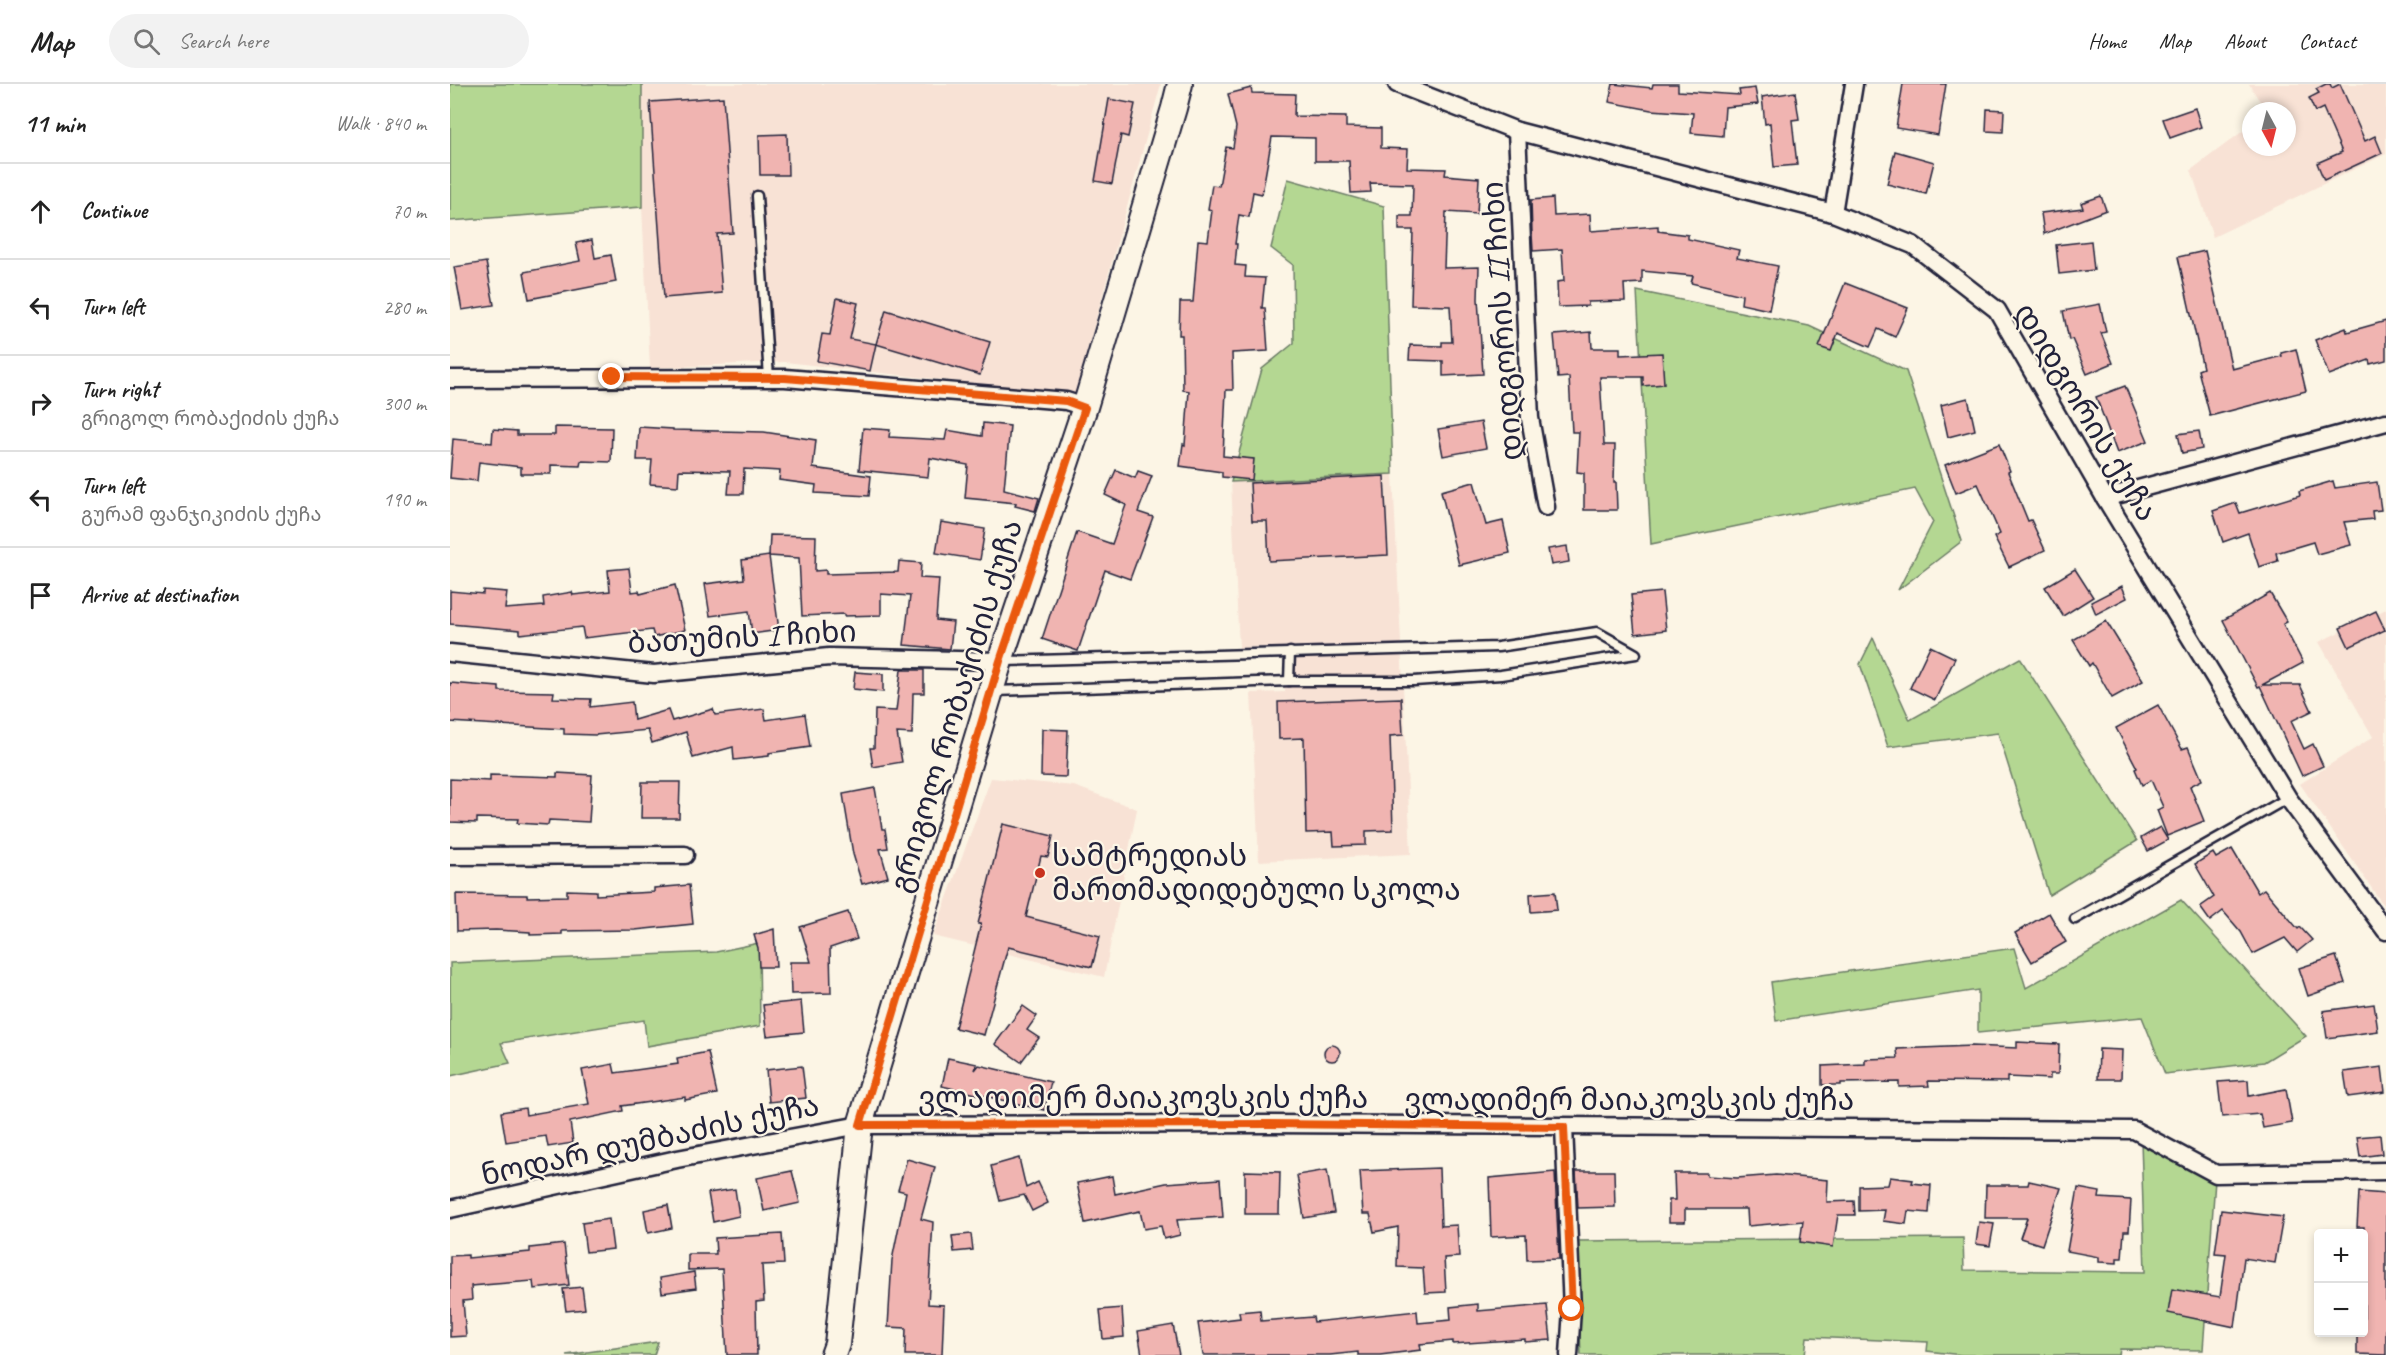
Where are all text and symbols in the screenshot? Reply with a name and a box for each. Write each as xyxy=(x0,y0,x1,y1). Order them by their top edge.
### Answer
search box xyxy=(109,14,529,68)
text: Map xyxy=(30,24,73,59)
icon: search xyxy=(130,25,163,58)
text: Search here xyxy=(178,27,268,55)
text: Home xyxy=(2088,28,2126,54)
text: Map xyxy=(2159,28,2191,54)
text: About xyxy=(2224,28,2266,54)
text: Contact xyxy=(2299,28,2356,54)
north arrow xyxy=(2242,102,2296,156)
text: 11 min xyxy=(24,107,86,140)
text: Walk · 840 m xyxy=(336,111,426,136)
street label: დიდგორის II ჩიხი xyxy=(1473,180,1531,462)
icon: ahead xyxy=(24,195,57,228)
text: Continue xyxy=(81,197,147,225)
text: 70 m xyxy=(392,199,426,224)
icon: left xyxy=(24,291,57,324)
text: Turn left xyxy=(81,293,145,321)
text: 280 m xyxy=(383,295,426,320)
street label: დიდგორის ქუჩა xyxy=(2006,296,2166,528)
route end xyxy=(598,363,624,389)
text: Turn right xyxy=(81,376,158,404)
icon: right xyxy=(24,387,57,420)
text: 300 m xyxy=(383,391,426,416)
text: გრიგოლ რობაქიძის ქუჩა xyxy=(81,406,339,431)
text: Turn left xyxy=(81,472,145,500)
icon: left xyxy=(24,483,57,516)
text: 190 m xyxy=(383,487,426,512)
text: გურამ ფანჯიკიძის ქუჩა xyxy=(81,502,321,527)
street label: გრიგოლ რობაქიძის ქუჩა xyxy=(881,515,1031,897)
icon: arrive xyxy=(24,579,57,612)
text: Arrive at destination xyxy=(81,581,238,609)
street label: ბათუმის I ჩიხი xyxy=(626,612,858,662)
place label: სამტრედიას მართმადიდებული სკოლა xyxy=(1052,837,1461,909)
marker: სამტრედიას მართმადიდებული სკოლა xyxy=(1033,866,1047,880)
street label: ვლადიმერ მაიაკოვსკის ქუჩა xyxy=(918,1079,1368,1117)
street label: ვლადიმერ მაიაკოვსკის ქუჩა xyxy=(1404,1081,1854,1119)
street label: ნოდარ დუმბაძის ქუჩა xyxy=(478,1086,822,1194)
map controls xyxy=(2314,1229,2368,1337)
button: + xyxy=(2314,1229,2368,1283)
button: − xyxy=(2314,1283,2368,1337)
route start xyxy=(1558,1295,1584,1321)

